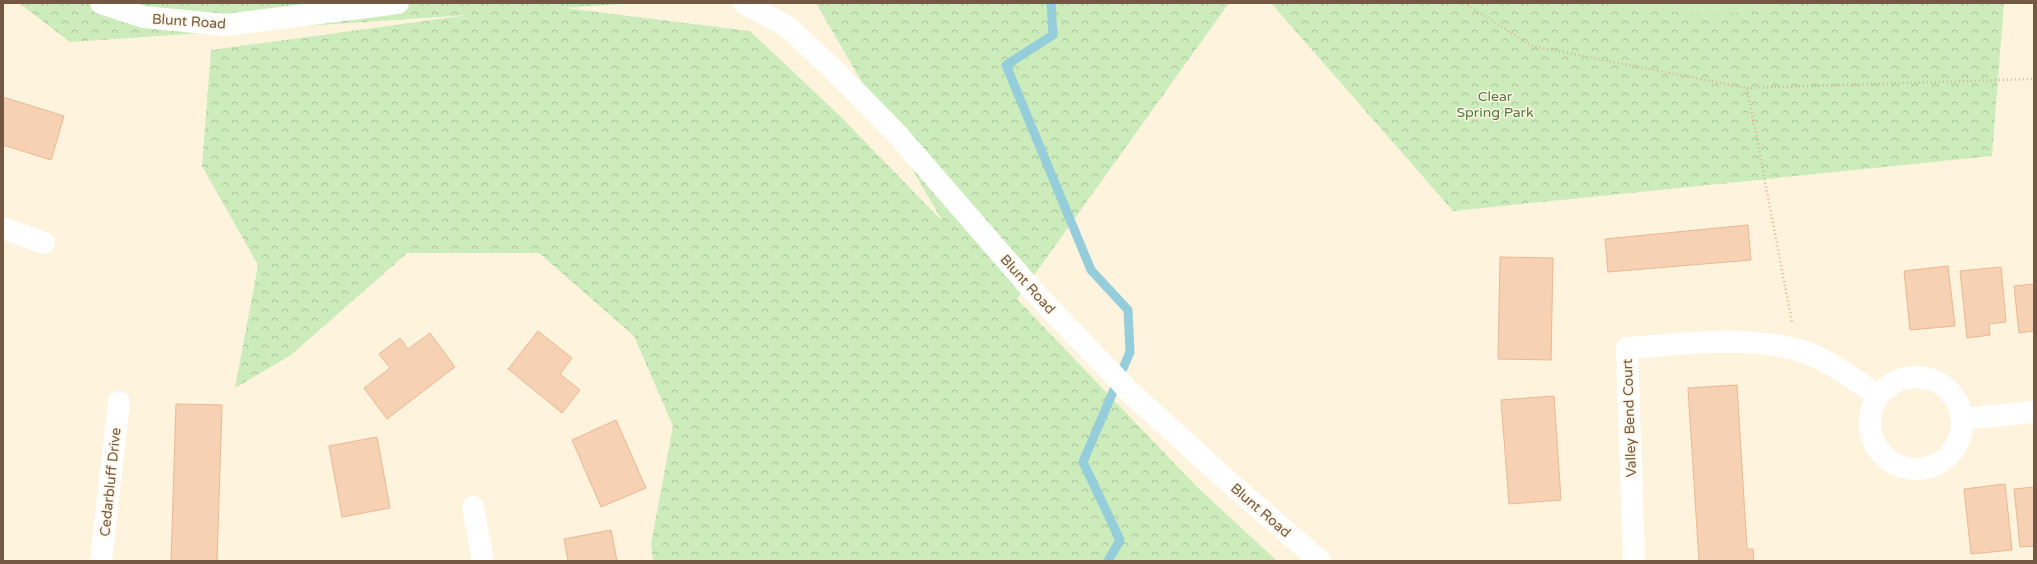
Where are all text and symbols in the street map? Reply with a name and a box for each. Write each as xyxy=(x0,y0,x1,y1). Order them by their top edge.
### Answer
street label: Blunt Road xyxy=(151,10,227,33)
park label: Clear Spring Park xyxy=(1456,88,1534,121)
street label: Blunt Road xyxy=(997,251,1059,318)
street label: Valley Bend Court xyxy=(1619,358,1640,478)
street label: Cedarbluff Drive xyxy=(96,427,125,537)
street label: Blunt Road xyxy=(1227,480,1294,541)

